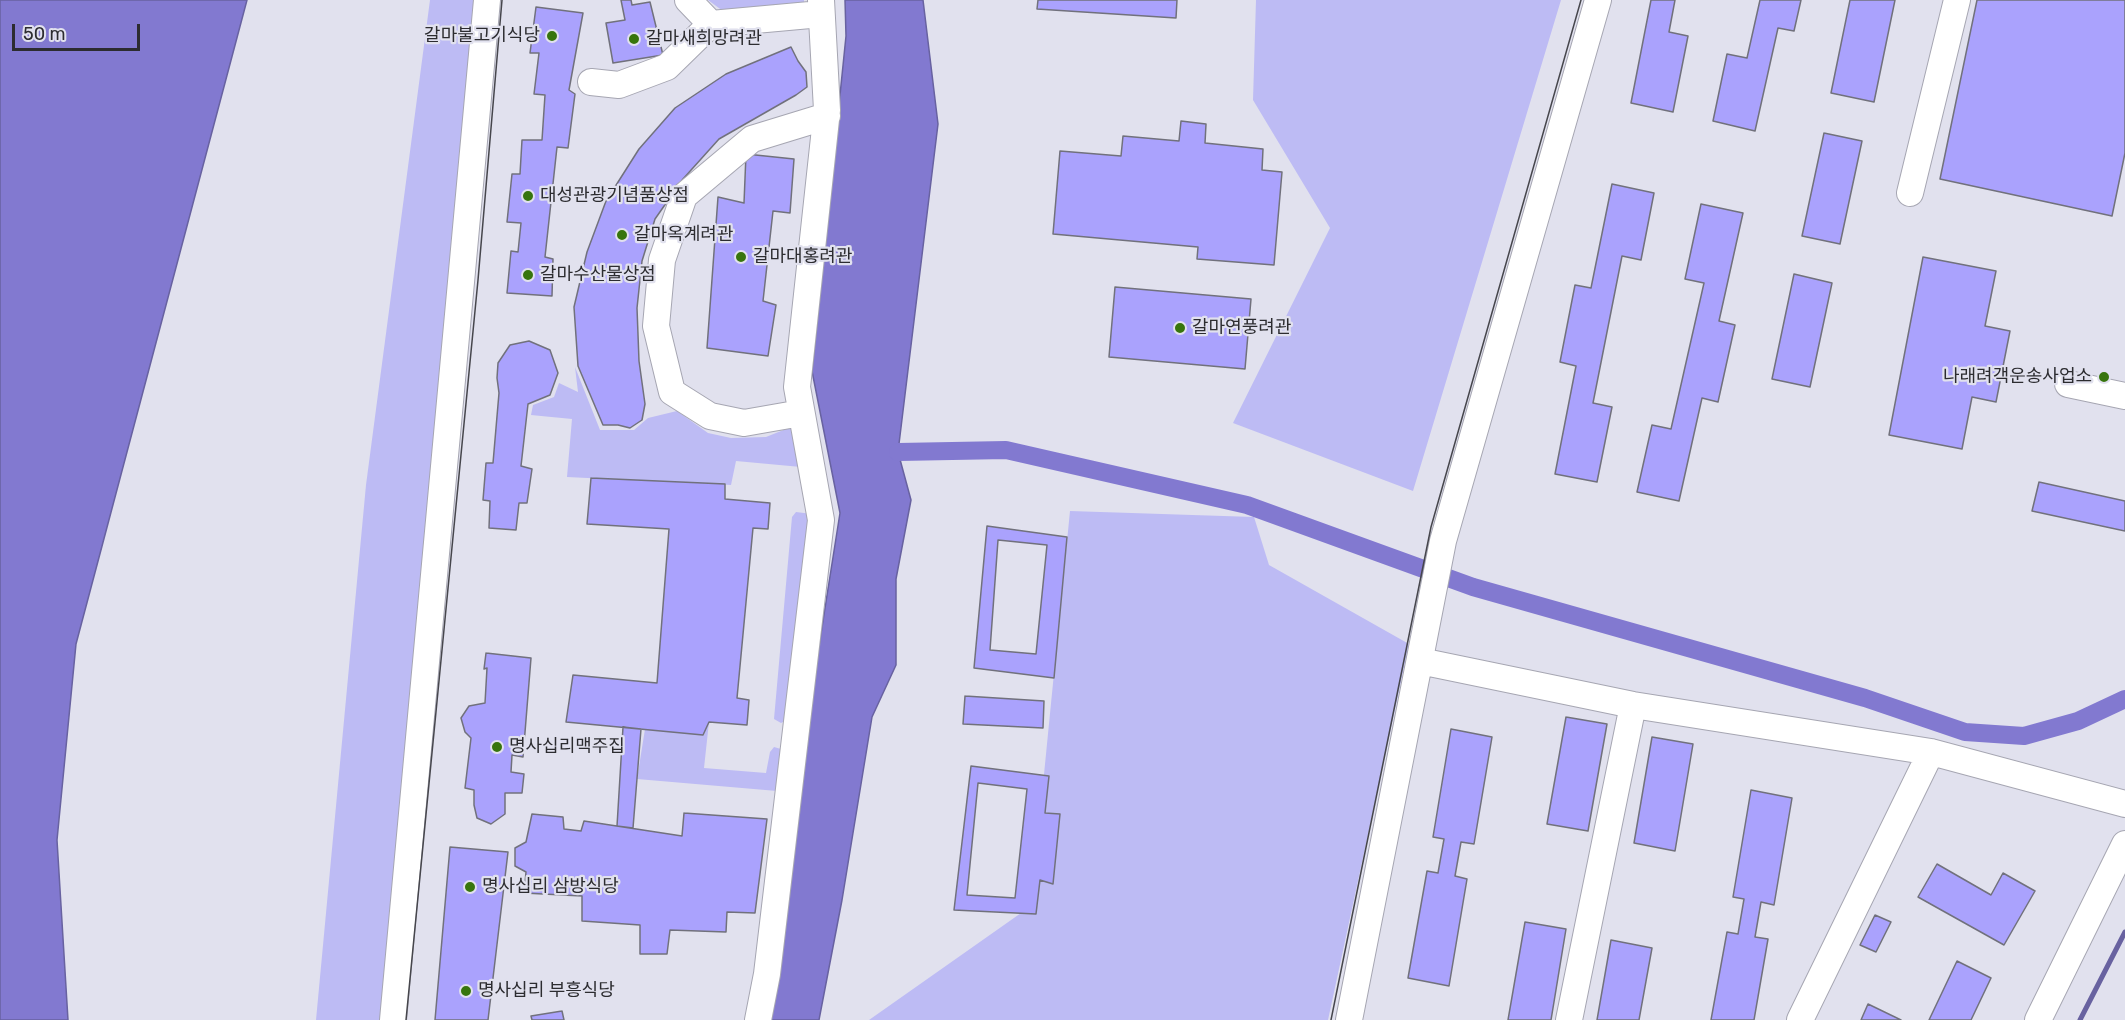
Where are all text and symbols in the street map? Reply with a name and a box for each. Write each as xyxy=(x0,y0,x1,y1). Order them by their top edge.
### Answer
scale bar xyxy=(15,12,142,50)
text: 50 m xyxy=(23,23,66,45)
place label: 갈마불고기식당 xyxy=(424,25,540,47)
place label: 갈마새희망려관 xyxy=(646,28,762,50)
marker: 갈마불고기식당 xyxy=(545,29,559,43)
marker: 갈마새희망려관 xyxy=(627,32,641,46)
place label: 대성관광기념품상점 xyxy=(540,185,689,207)
marker: 대성관광기념품상점 xyxy=(521,189,535,203)
place label: 갈마옥계려관 xyxy=(634,224,733,246)
marker: 갈마옥계려관 xyxy=(615,228,629,242)
place label: 갈마대홍려관 xyxy=(753,246,852,268)
marker: 갈마대홍려관 xyxy=(734,250,748,264)
place label: 갈마수산물상점 xyxy=(540,264,656,286)
marker: 갈마수산물상점 xyxy=(521,268,535,282)
place label: 갈마연풍려관 xyxy=(1192,317,1291,339)
marker: 갈마연풍려관 xyxy=(1173,321,1187,335)
place label: 나래려객운송사업소 xyxy=(1943,366,2092,388)
marker: 나래려객운송사업소 xyxy=(2097,370,2111,384)
place label: 명사십리맥주집 xyxy=(509,736,625,758)
marker: 명사십리맥주집 xyxy=(490,740,504,754)
place label: 명사십리 삼방식당 xyxy=(482,876,619,898)
marker: 명사십리 삼방식당 xyxy=(463,880,477,894)
place label: 명사십리 부흥식당 xyxy=(478,980,615,1002)
marker: 명사십리 부흥식당 xyxy=(459,984,473,998)

